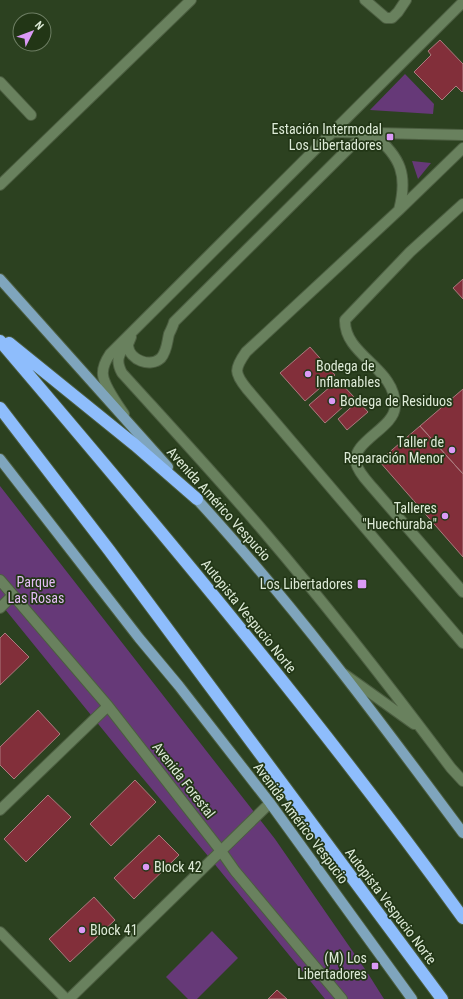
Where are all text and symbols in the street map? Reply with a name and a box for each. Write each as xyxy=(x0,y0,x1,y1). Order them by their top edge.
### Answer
north arrow xyxy=(12,12,52,52)
text: N xyxy=(32,19,46,33)
place label: Estación Intermodal Los Libertadores xyxy=(271,121,382,153)
marker: Estación Intermodal Los Libertadores xyxy=(385,132,395,142)
place label: Bodega de Inflamables xyxy=(316,358,380,390)
marker: Bodega de Inflamables xyxy=(303,369,313,379)
place label: Bodega de Residuos xyxy=(340,393,452,409)
marker: Bodega de Residuos xyxy=(327,396,337,406)
place label: Taller de Reparación Menor xyxy=(344,434,444,466)
street label: Avenida Américo Vespucio xyxy=(164,444,274,564)
marker: Taller de Reparación Menor xyxy=(447,445,457,455)
place label: Talleres "Huechuraba" xyxy=(362,500,437,532)
marker: Talleres "Huechuraba" xyxy=(440,511,450,521)
street label: Autopista Vespucio Norte xyxy=(198,556,300,676)
park label: Parque Las Rosas xyxy=(8,574,64,606)
place label: Los Libertadores xyxy=(260,576,353,592)
marker: Los Libertadores xyxy=(356,578,368,590)
street label: Avenida Forestal xyxy=(149,739,219,821)
street label: Avenida Américo Vespucio xyxy=(250,759,352,887)
street label: Autopista Vespucio Norte xyxy=(342,845,440,968)
place label: Block 42 xyxy=(154,859,202,875)
marker: Block 42 xyxy=(141,862,151,872)
place label: Block 41 xyxy=(90,922,138,938)
marker: Block 41 xyxy=(77,925,87,935)
place label: (M) Los Libertadores xyxy=(297,950,367,982)
marker: (M) Los Libertadores xyxy=(370,961,380,971)

